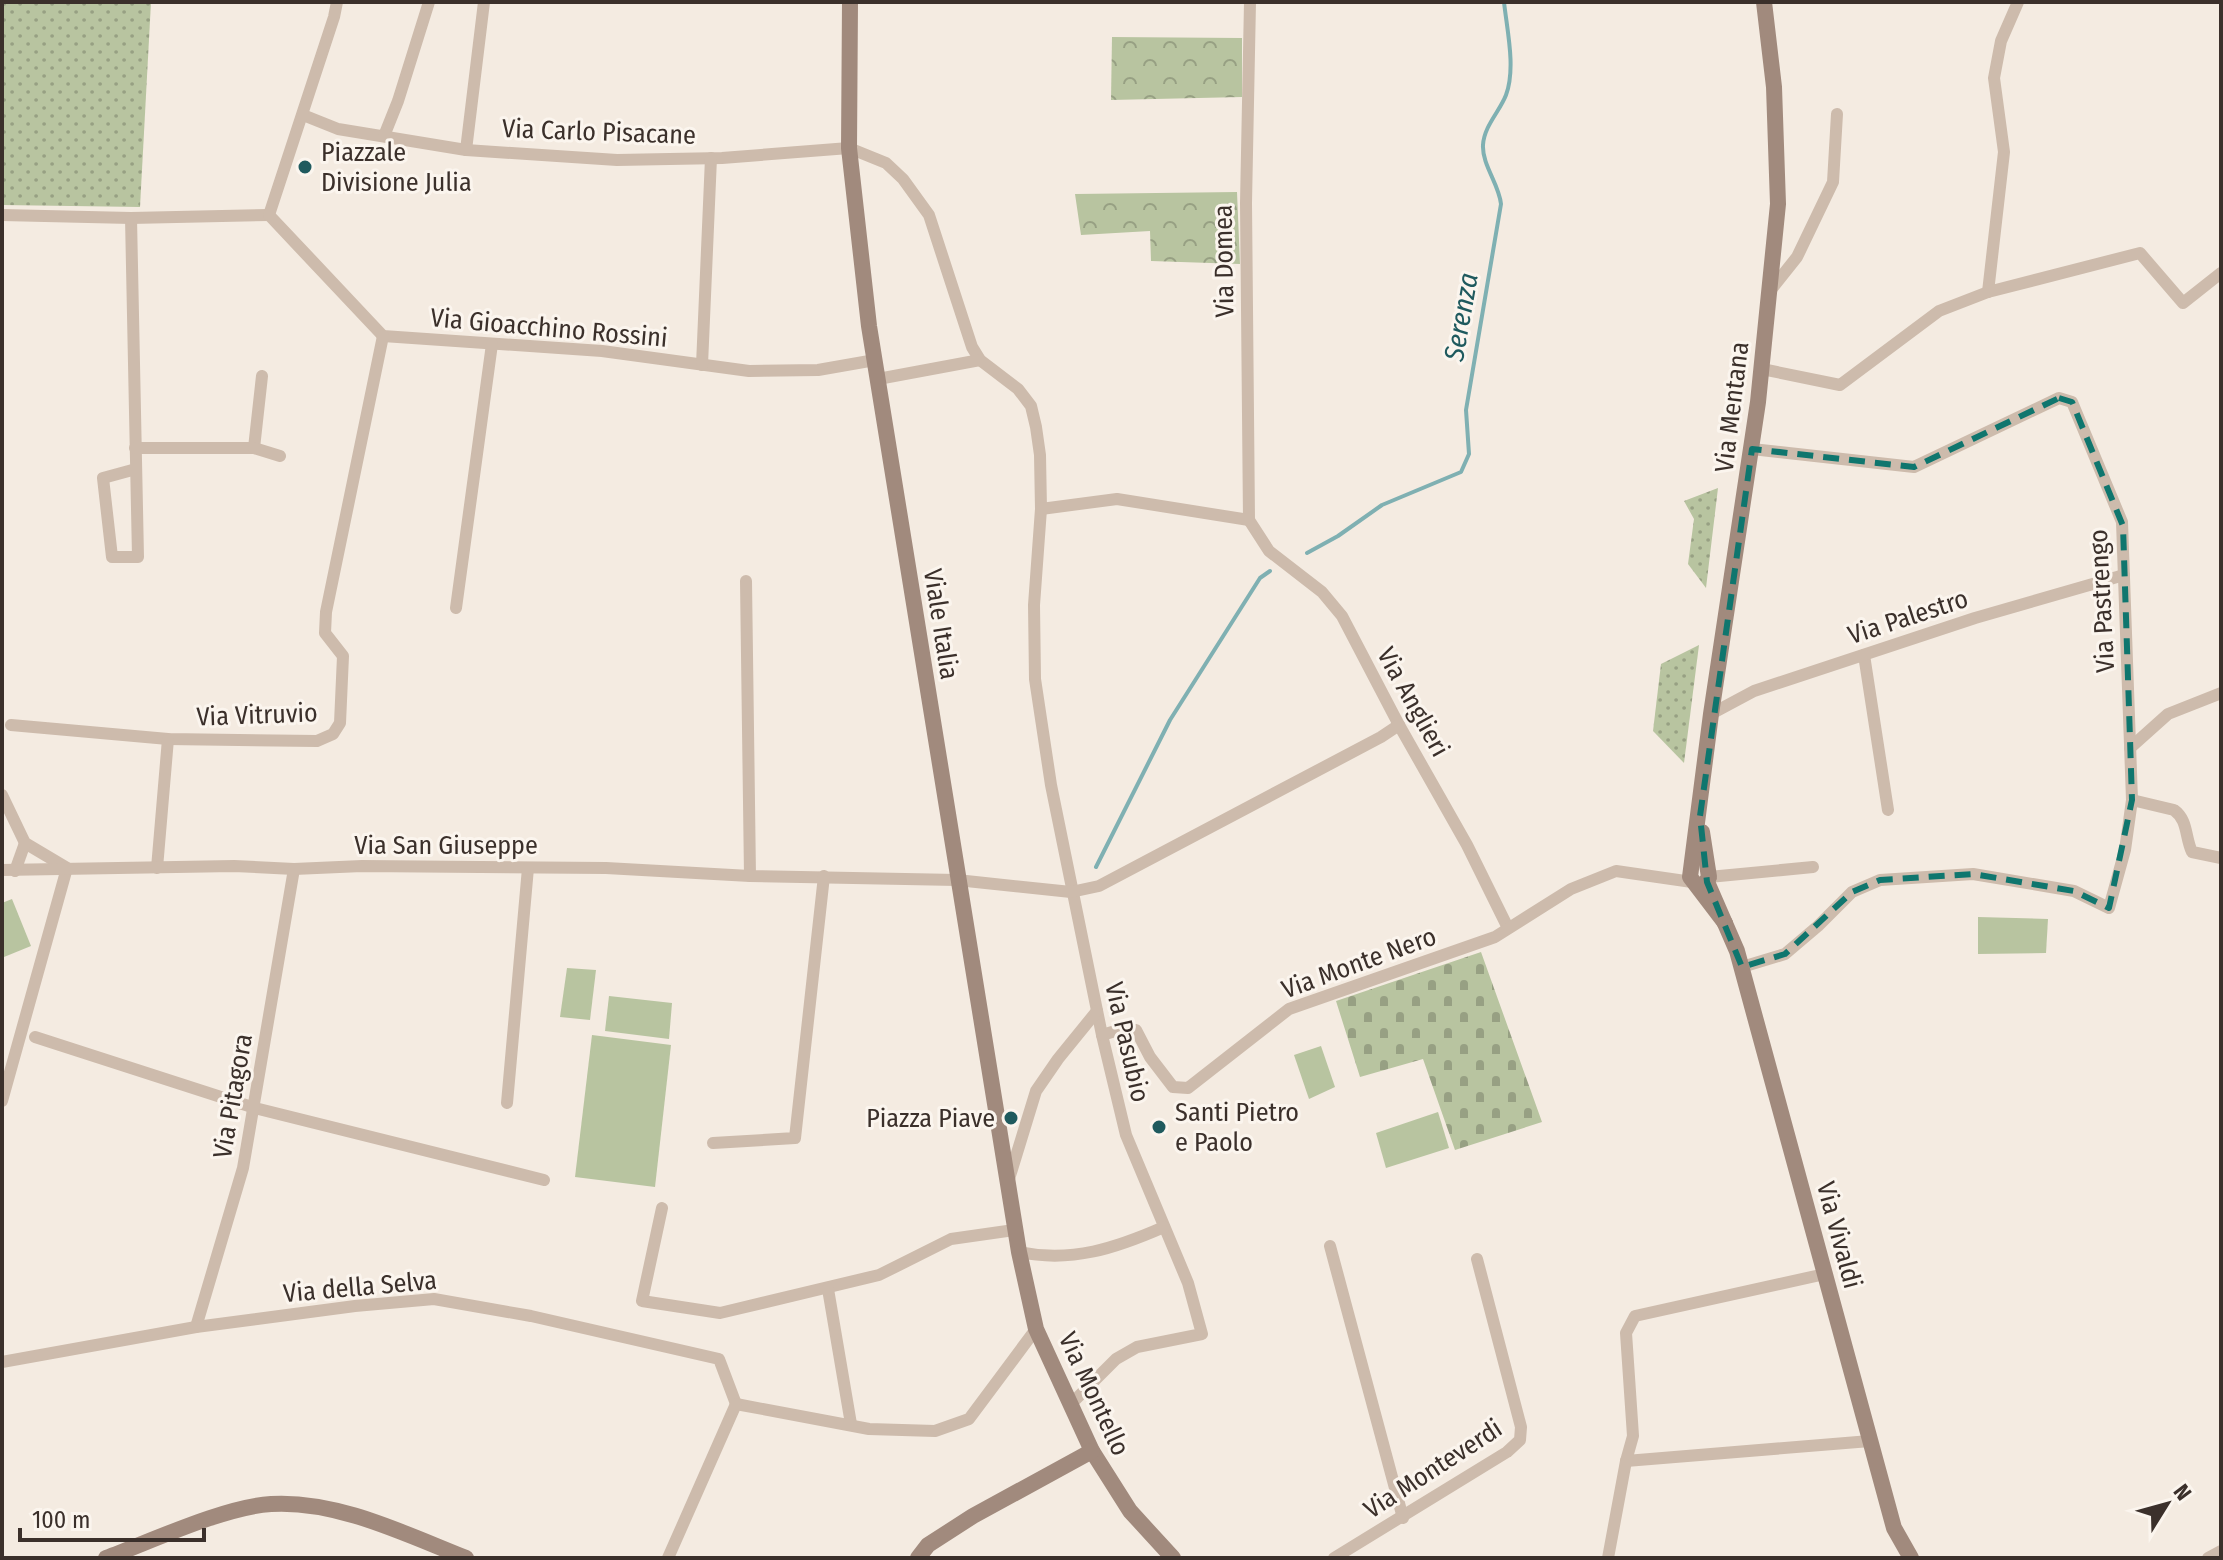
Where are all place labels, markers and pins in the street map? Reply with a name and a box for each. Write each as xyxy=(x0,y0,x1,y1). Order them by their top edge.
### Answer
place label: Piazzale Divisione Julia xyxy=(321,137,472,198)
marker: Piazzale Divisione Julia xyxy=(296,158,314,176)
place label: Santi Pietro e Paolo xyxy=(1175,1097,1299,1158)
place label: Piazza Piave xyxy=(866,1103,995,1134)
marker: Piazza Piave xyxy=(1002,1109,1020,1127)
marker: Santi Pietro e Paolo xyxy=(1150,1118,1168,1136)

